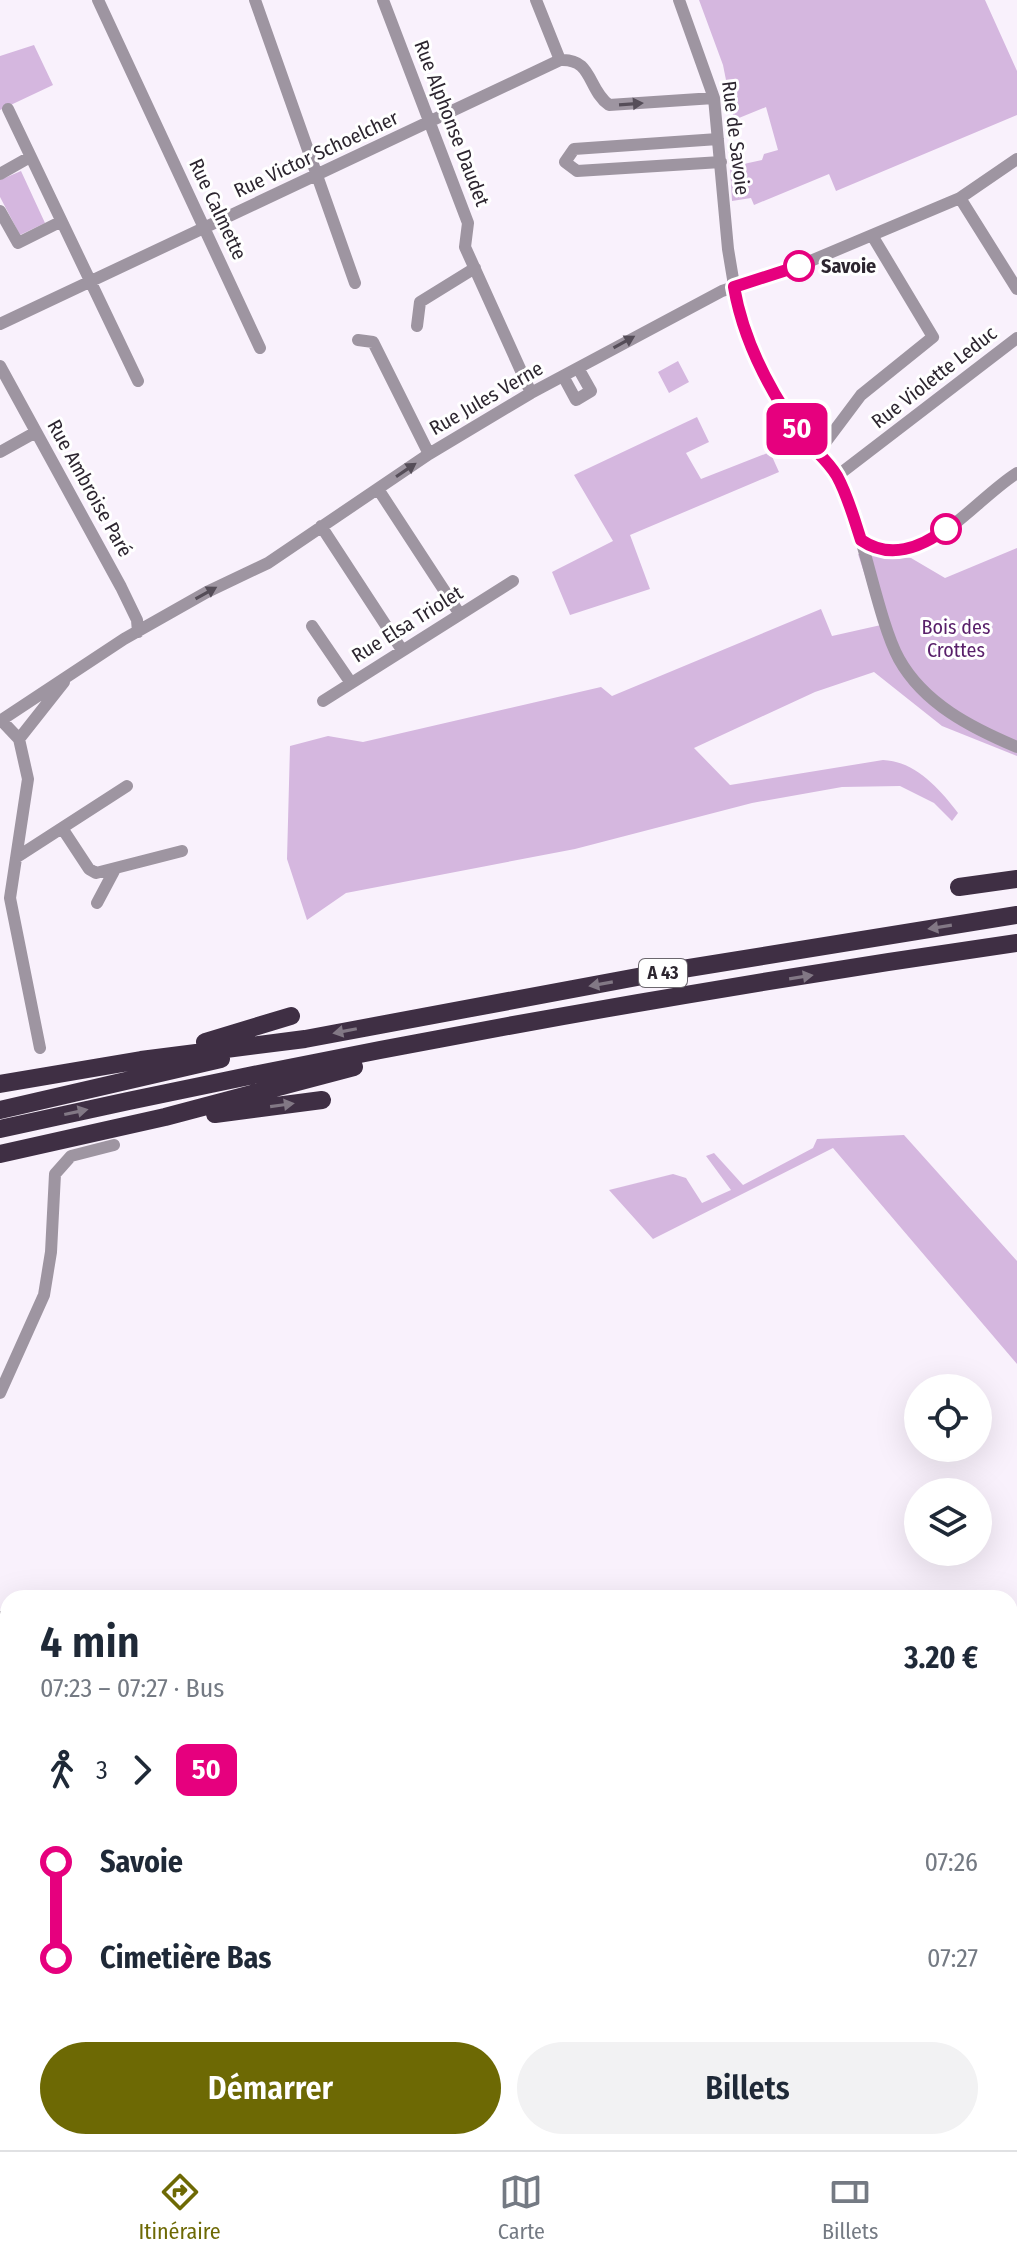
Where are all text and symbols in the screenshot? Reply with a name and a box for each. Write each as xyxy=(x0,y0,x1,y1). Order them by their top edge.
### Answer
street label: Rue Alphonse Daudet xyxy=(409,37,495,210)
street label: Rue de Savoie xyxy=(717,80,755,196)
one-way arrow xyxy=(619,97,644,110)
street label: Rue Victor Schoelcher xyxy=(230,105,402,203)
street label: Rue Calmette xyxy=(184,155,252,263)
marker: Savoie xyxy=(784,251,814,281)
place label: Savoie xyxy=(821,254,876,278)
street label: Rue Violette Leduc xyxy=(867,320,1002,433)
one-way arrow xyxy=(613,335,635,349)
street label: Rue Jules Verne xyxy=(425,356,547,440)
line badge: 50 xyxy=(761,403,833,455)
text: 50 xyxy=(782,412,812,445)
street label: Rue Ambroise Paré xyxy=(42,415,138,561)
one-way arrow xyxy=(395,463,416,478)
unlabelled marker xyxy=(931,514,961,544)
street label: Rue Elsa Triolet xyxy=(347,580,467,668)
one-way arrow xyxy=(194,587,217,600)
park label: Bois des Crottes xyxy=(922,615,990,662)
one-way arrow xyxy=(927,921,952,934)
road number: A 43 xyxy=(639,959,687,987)
one-way arrow xyxy=(789,970,814,982)
one-way arrow xyxy=(588,978,613,990)
one-way arrow xyxy=(332,1025,357,1038)
one-way arrow xyxy=(269,1098,294,1111)
one-way arrow xyxy=(64,1106,89,1118)
map controls xyxy=(904,1374,992,1566)
button: locate xyxy=(904,1374,992,1462)
button: layers xyxy=(904,1478,992,1566)
text: 4 min xyxy=(40,1616,140,1669)
text: 3.20 € xyxy=(904,1640,978,1676)
text: 07:23 – 07:27 · Bus xyxy=(40,1673,224,1704)
icon: walk xyxy=(40,1748,84,1792)
icon: forward xyxy=(120,1748,164,1792)
text: 50 xyxy=(192,1753,221,1786)
text: 3 xyxy=(96,1755,108,1786)
text: Savoie xyxy=(100,1844,183,1880)
text: 07:26 xyxy=(925,1847,978,1878)
text: Cimetière Bas xyxy=(100,1940,271,1976)
text: 07:27 xyxy=(927,1943,978,1974)
button: Démarrer xyxy=(40,2042,501,2134)
button: Billets xyxy=(517,2042,978,2134)
tab: Itinéraire xyxy=(139,2170,221,2245)
tab: Carte xyxy=(498,2170,545,2245)
tab: Billets xyxy=(822,2170,878,2245)

